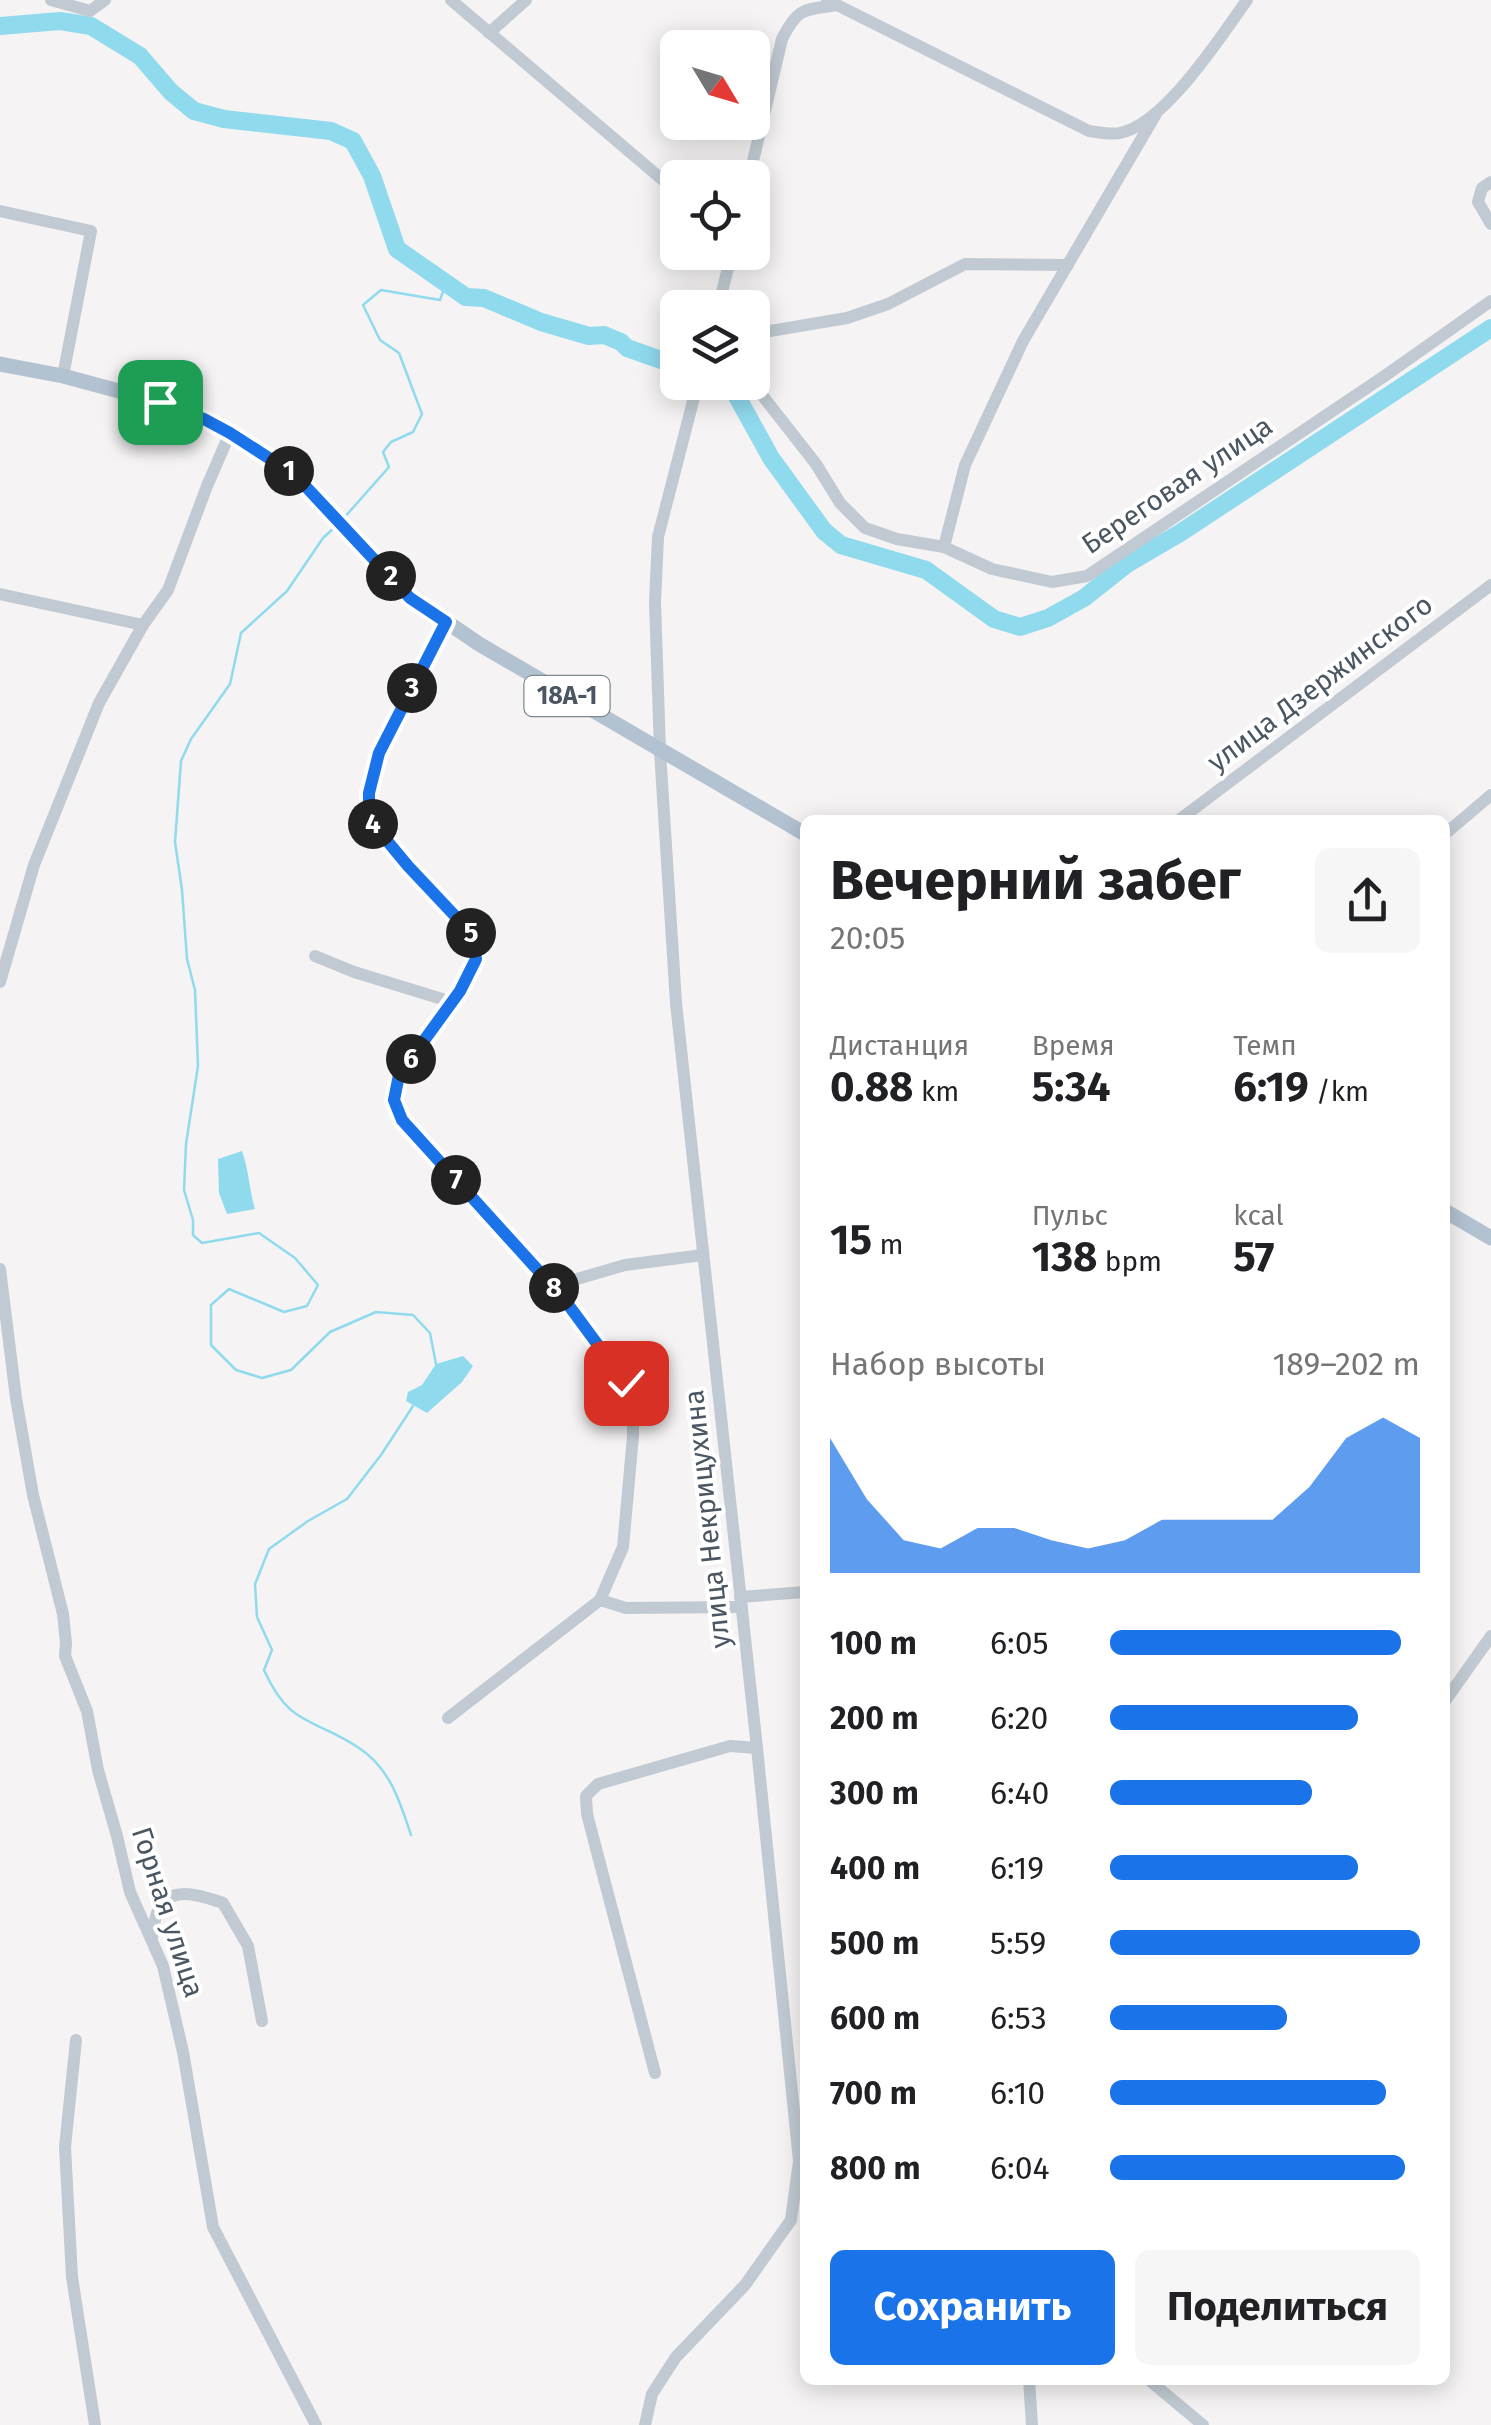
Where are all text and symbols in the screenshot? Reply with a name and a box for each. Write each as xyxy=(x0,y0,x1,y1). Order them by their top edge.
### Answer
north arrow xyxy=(660,30,770,140)
map controls xyxy=(660,30,770,400)
button: locate xyxy=(660,160,770,270)
button: layers xyxy=(660,290,770,400)
pin xyxy=(118,360,203,445)
icon: arrive xyxy=(133,375,188,430)
street label: Береговая улица xyxy=(1075,409,1279,561)
pin: 1 xyxy=(264,446,314,496)
text: 1 xyxy=(283,454,296,487)
pin: 2 xyxy=(366,551,416,601)
text: 2 xyxy=(384,559,398,592)
street label: улица Дзержинского xyxy=(1201,588,1439,778)
pin: 3 xyxy=(387,663,437,713)
text: 3 xyxy=(405,671,419,704)
road number: 18А-1 xyxy=(524,676,610,716)
pin: 4 xyxy=(348,799,398,849)
text: 4 xyxy=(365,807,381,840)
text: Вечерний забег xyxy=(830,848,1241,914)
button: share xyxy=(1315,848,1420,953)
pin: 5 xyxy=(446,908,496,958)
text: 5 xyxy=(463,916,479,949)
text: 20:05 xyxy=(830,919,905,957)
text: Дистанция xyxy=(830,1029,969,1062)
text: Время xyxy=(1032,1029,1115,1062)
text: Темп xyxy=(1233,1029,1297,1062)
pin: 6 xyxy=(386,1034,436,1084)
text: 6 xyxy=(403,1042,419,1075)
text: 0.88 xyxy=(830,1062,913,1112)
text: 5:34 xyxy=(1032,1062,1110,1112)
text: 6:19 xyxy=(1233,1062,1309,1112)
text: km xyxy=(913,1075,959,1108)
text: /km xyxy=(1309,1075,1369,1108)
pin: 7 xyxy=(431,1155,481,1205)
text: 7 xyxy=(449,1163,463,1196)
text: Пульс xyxy=(1032,1199,1108,1232)
text: kcal xyxy=(1233,1199,1284,1232)
text: 15 xyxy=(830,1215,872,1265)
text: m xyxy=(872,1228,903,1261)
text: 138 xyxy=(1032,1232,1097,1282)
text: 57 xyxy=(1233,1232,1274,1282)
text: bpm xyxy=(1097,1245,1162,1278)
pin: 8 xyxy=(529,1263,579,1313)
text: 8 xyxy=(546,1271,562,1304)
pin xyxy=(584,1341,669,1426)
text: Набор высоты xyxy=(830,1345,1046,1383)
text: 189–202 m xyxy=(1273,1345,1420,1383)
icon: check xyxy=(599,1356,654,1411)
street label: улица Некрицухина xyxy=(677,1388,737,1650)
text: 100 m xyxy=(830,1624,917,1662)
text: 6:05 xyxy=(990,1624,1049,1662)
text: 200 m xyxy=(830,1699,919,1737)
text: 6:20 xyxy=(990,1699,1048,1737)
text: 300 m xyxy=(830,1774,919,1812)
text: 6:40 xyxy=(990,1774,1049,1812)
street label: Горная улица xyxy=(125,1823,211,2001)
text: 400 m xyxy=(830,1849,920,1887)
text: 6:19 xyxy=(990,1849,1044,1887)
text: 500 m xyxy=(830,1924,919,1962)
text: 5:59 xyxy=(990,1924,1046,1962)
text: 600 m xyxy=(830,1999,920,2037)
text: 6:53 xyxy=(990,1999,1047,2037)
text: 700 m xyxy=(830,2074,917,2112)
text: 6:10 xyxy=(990,2074,1045,2112)
text: 800 m xyxy=(830,2149,921,2187)
text: 6:04 xyxy=(990,2149,1050,2187)
button: Сохранить xyxy=(830,2250,1115,2365)
button: Поделиться xyxy=(1135,2250,1420,2365)

